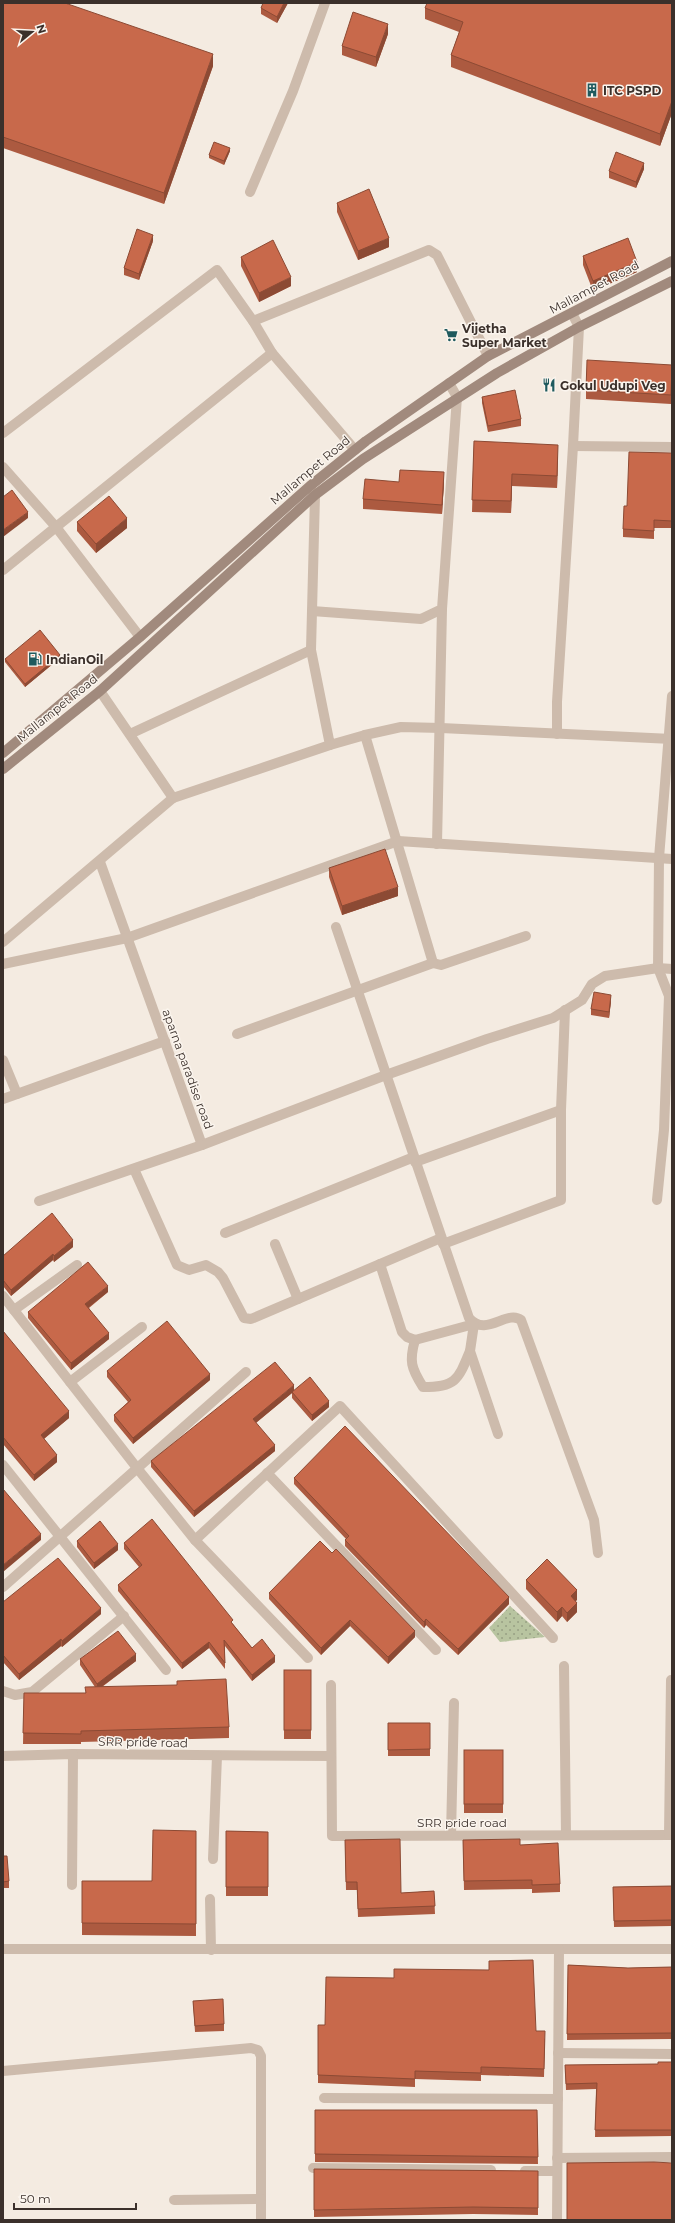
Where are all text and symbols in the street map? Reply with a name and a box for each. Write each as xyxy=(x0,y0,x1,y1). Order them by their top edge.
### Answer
north arrow xyxy=(12,12,52,52)
text: N xyxy=(33,23,50,35)
building icon: ITC PSPD xyxy=(584,82,600,98)
place label: ITC PSPD xyxy=(603,83,661,98)
street label: Mallampet Road xyxy=(547,257,641,317)
place label: Vijetha Super Market xyxy=(461,321,547,350)
supermarket icon: Vijetha Super Market xyxy=(443,327,459,343)
restaurant icon: Gokul Udupi Veg xyxy=(541,377,557,393)
place label: Gokul Udupi Veg xyxy=(560,378,666,393)
street label: Mallampet Road xyxy=(267,432,353,508)
fuel station icon: IndianOil xyxy=(27,651,43,667)
place label: IndianOil xyxy=(46,652,103,667)
street label: Mallampet Road xyxy=(14,671,100,745)
street label: aparna paradise road xyxy=(159,1007,217,1131)
street label: SRR pride road xyxy=(98,1734,188,1750)
street label: SRR pride road xyxy=(417,1815,507,1830)
scale bar xyxy=(14,2185,136,2211)
text: 50 m xyxy=(20,2191,51,2206)

